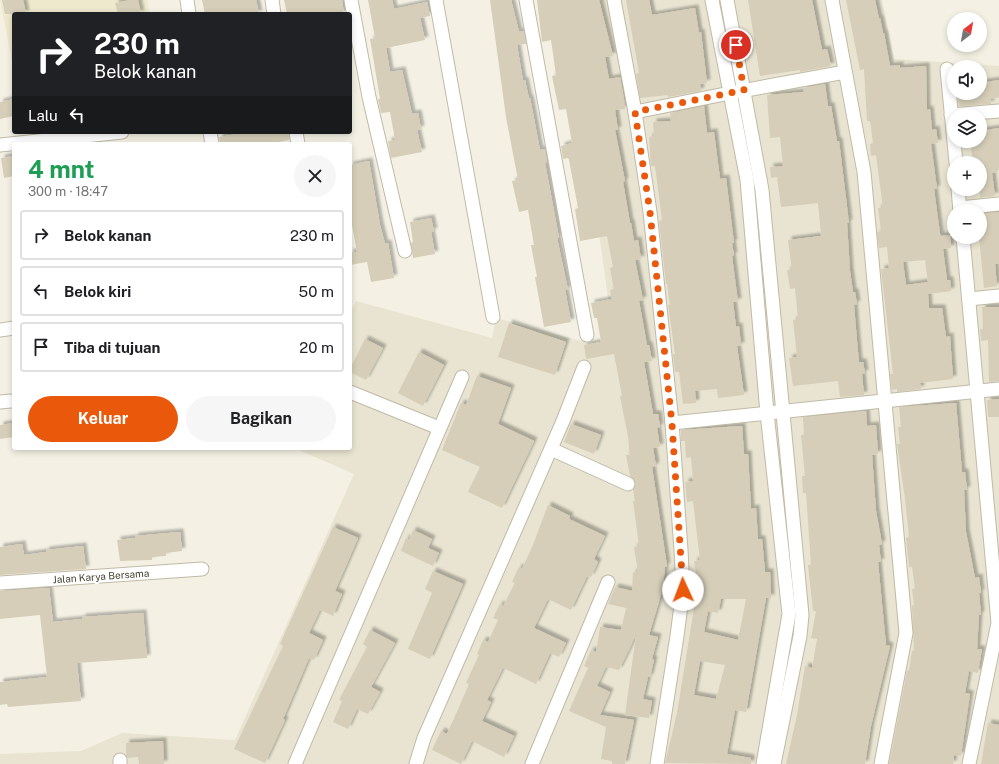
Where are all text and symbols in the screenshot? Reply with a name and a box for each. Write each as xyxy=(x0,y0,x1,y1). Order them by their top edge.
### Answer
north arrow xyxy=(947,12,987,52)
map controls xyxy=(947,12,987,244)
text: 230 m xyxy=(94,27,180,60)
icon: right xyxy=(28,28,80,80)
pin xyxy=(719,28,753,62)
icon: arrive xyxy=(725,34,747,56)
button: sound xyxy=(947,60,987,100)
text: Belok kanan xyxy=(94,61,197,82)
icon: left xyxy=(66,104,88,126)
text: Lalu xyxy=(28,107,58,124)
button: layers xyxy=(947,108,987,148)
text: 4 mnt xyxy=(28,155,94,183)
button: close xyxy=(294,155,336,197)
button: + xyxy=(947,156,987,196)
text: 300 m · 18:47 xyxy=(28,184,108,199)
button: − xyxy=(947,204,987,244)
icon: right xyxy=(30,224,52,246)
text: Belok kanan xyxy=(64,227,151,244)
text: 230 m xyxy=(290,227,334,244)
icon: left xyxy=(30,280,52,302)
text: Belok kiri xyxy=(64,283,131,300)
text: 50 m xyxy=(299,283,334,300)
icon: arrive xyxy=(30,336,52,358)
text: Tiba di tujuan xyxy=(64,339,160,356)
text: 20 m xyxy=(299,339,334,356)
button: Keluar xyxy=(28,396,178,442)
button: Bagikan xyxy=(186,396,336,442)
street label: Jalan Karya Bersama xyxy=(52,567,150,585)
position arrow xyxy=(662,569,704,611)

